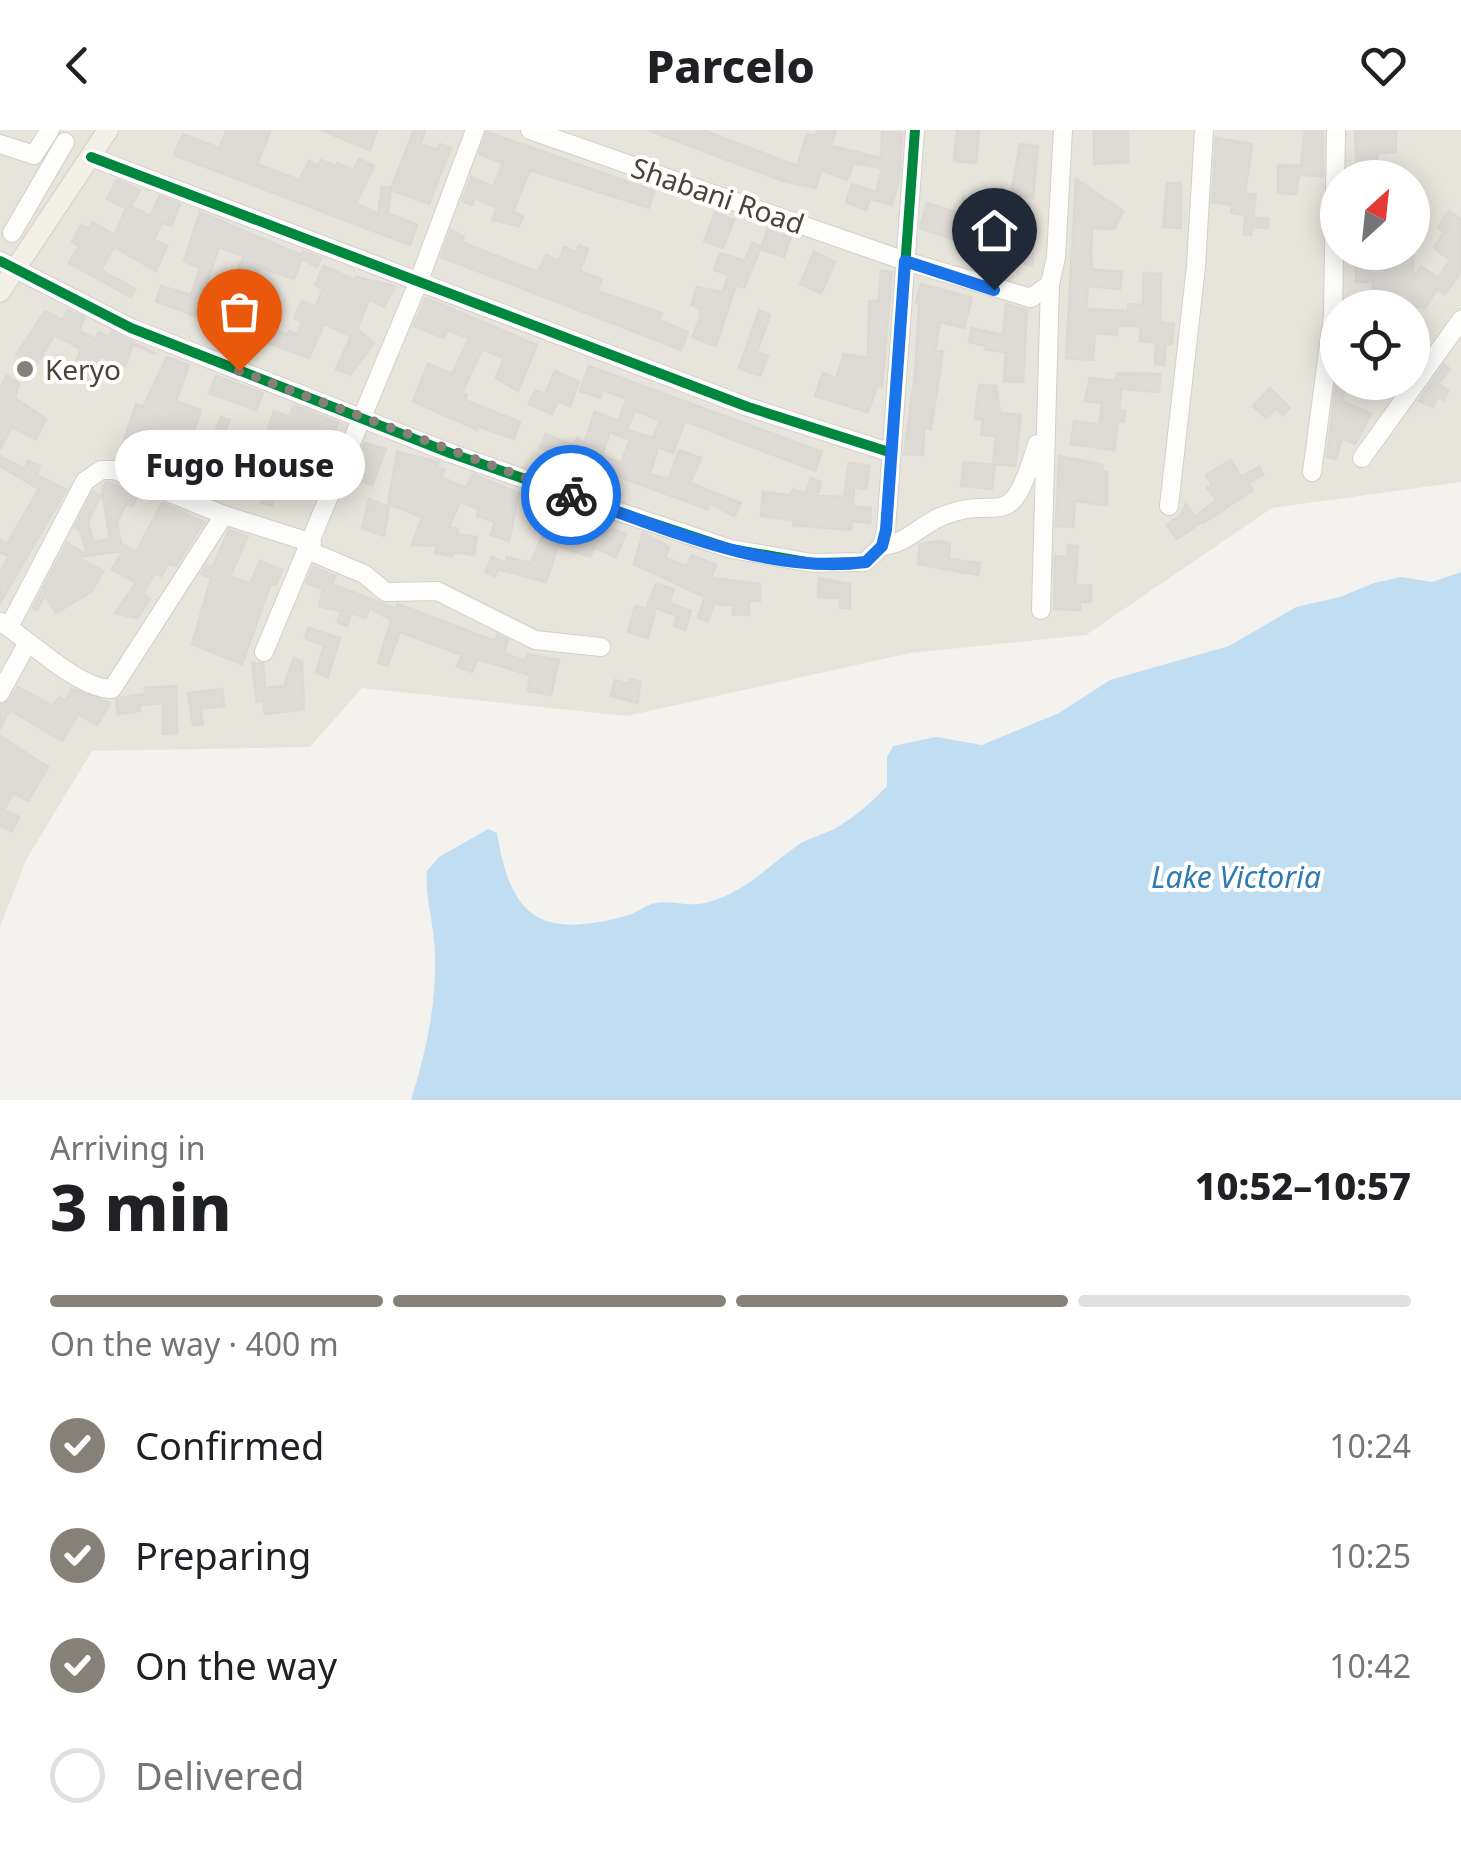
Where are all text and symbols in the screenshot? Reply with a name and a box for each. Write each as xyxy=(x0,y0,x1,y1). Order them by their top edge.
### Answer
text: Parcelo xyxy=(646,35,815,96)
icon: back xyxy=(50,38,105,93)
icon: heart xyxy=(1356,38,1411,93)
street label: Shabani Road xyxy=(627,148,809,242)
north arrow xyxy=(1320,160,1430,270)
map controls xyxy=(1320,160,1430,400)
pin xyxy=(952,188,1037,291)
icon: home xyxy=(967,203,1022,258)
pin xyxy=(197,269,282,372)
icon: bag xyxy=(212,284,267,339)
button: locate xyxy=(1320,290,1430,400)
place label: Keryo xyxy=(45,350,121,388)
marker: Keryo xyxy=(14,358,36,380)
callout: Fugo House xyxy=(114,431,364,501)
text: Fugo House xyxy=(146,443,334,486)
courier xyxy=(521,445,621,545)
icon: bike xyxy=(544,468,599,523)
water label: Lake Victoria xyxy=(1151,856,1321,897)
text: Arriving in xyxy=(50,1126,205,1169)
text: 10:52–10:57 xyxy=(1195,1159,1411,1211)
text: 3 min xyxy=(50,1162,232,1250)
text: On the way · 400 m xyxy=(50,1322,339,1365)
icon: check xyxy=(50,1418,105,1473)
text: Confirmed xyxy=(135,1419,324,1471)
text: 10:24 xyxy=(1329,1424,1411,1467)
icon: check xyxy=(50,1528,105,1583)
text: Preparing xyxy=(135,1529,311,1581)
text: 10:25 xyxy=(1329,1534,1411,1577)
icon: check xyxy=(50,1638,105,1693)
text: On the way xyxy=(135,1639,337,1691)
text: 10:42 xyxy=(1329,1644,1411,1687)
text: Delivered xyxy=(135,1749,304,1801)

